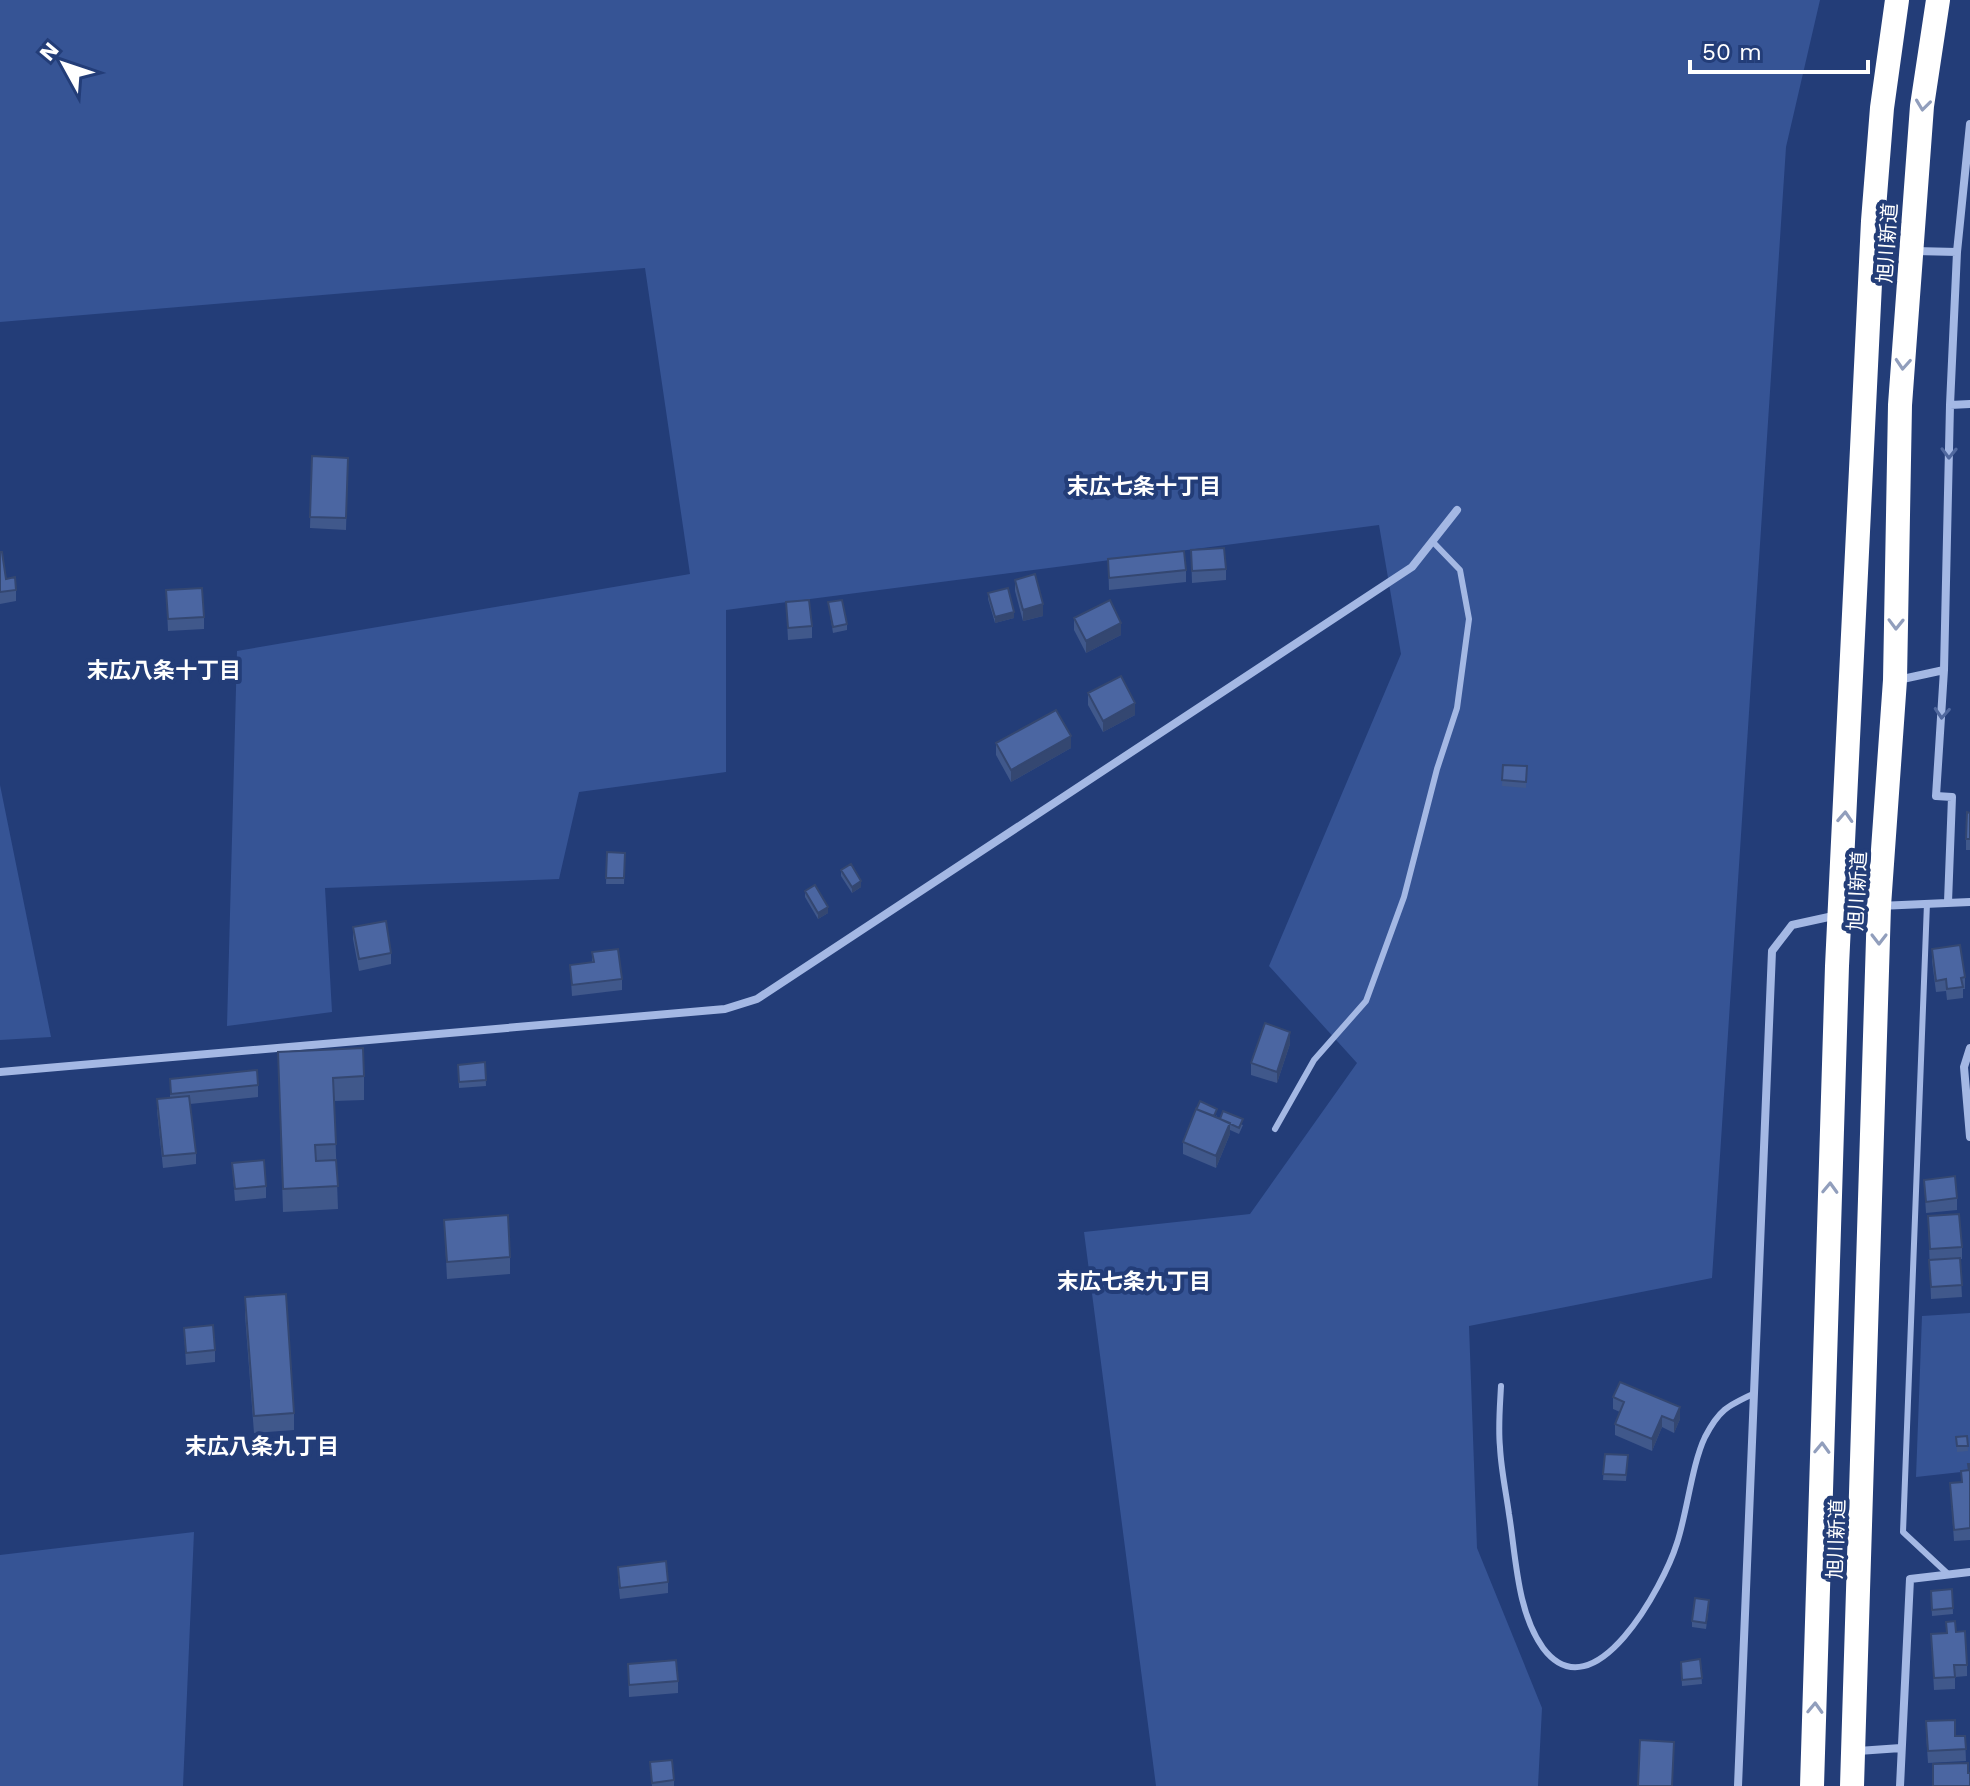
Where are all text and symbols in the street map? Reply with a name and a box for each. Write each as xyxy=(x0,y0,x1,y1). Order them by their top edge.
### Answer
north arrow xyxy=(24,24,104,104)
scale bar xyxy=(1690,24,1868,74)
text: N xyxy=(34,37,64,66)
text: 50 m xyxy=(1702,38,1762,66)
one-way arrow xyxy=(1914,99,1931,112)
street label: 旭川新道 xyxy=(1872,202,1902,284)
one-way arrow xyxy=(1895,358,1912,371)
one-way arrow xyxy=(1940,447,1958,460)
district label: 末広七条十丁目 xyxy=(1067,474,1221,499)
one-way arrow xyxy=(1887,618,1905,631)
district label: 末広八条十丁目 xyxy=(87,658,241,683)
one-way arrow xyxy=(1933,707,1950,720)
one-way arrow xyxy=(1837,810,1854,823)
street label: 旭川新道 xyxy=(1843,850,1871,932)
one-way arrow xyxy=(1870,933,1888,946)
one-way arrow xyxy=(1822,1181,1839,1194)
district label: 末広七条九丁目 xyxy=(1057,1269,1211,1294)
district label: 末広八条九丁目 xyxy=(185,1434,339,1459)
one-way arrow xyxy=(1814,1441,1831,1454)
street label: 旭川新道 xyxy=(1823,1499,1849,1579)
one-way arrow xyxy=(1806,1701,1823,1714)

